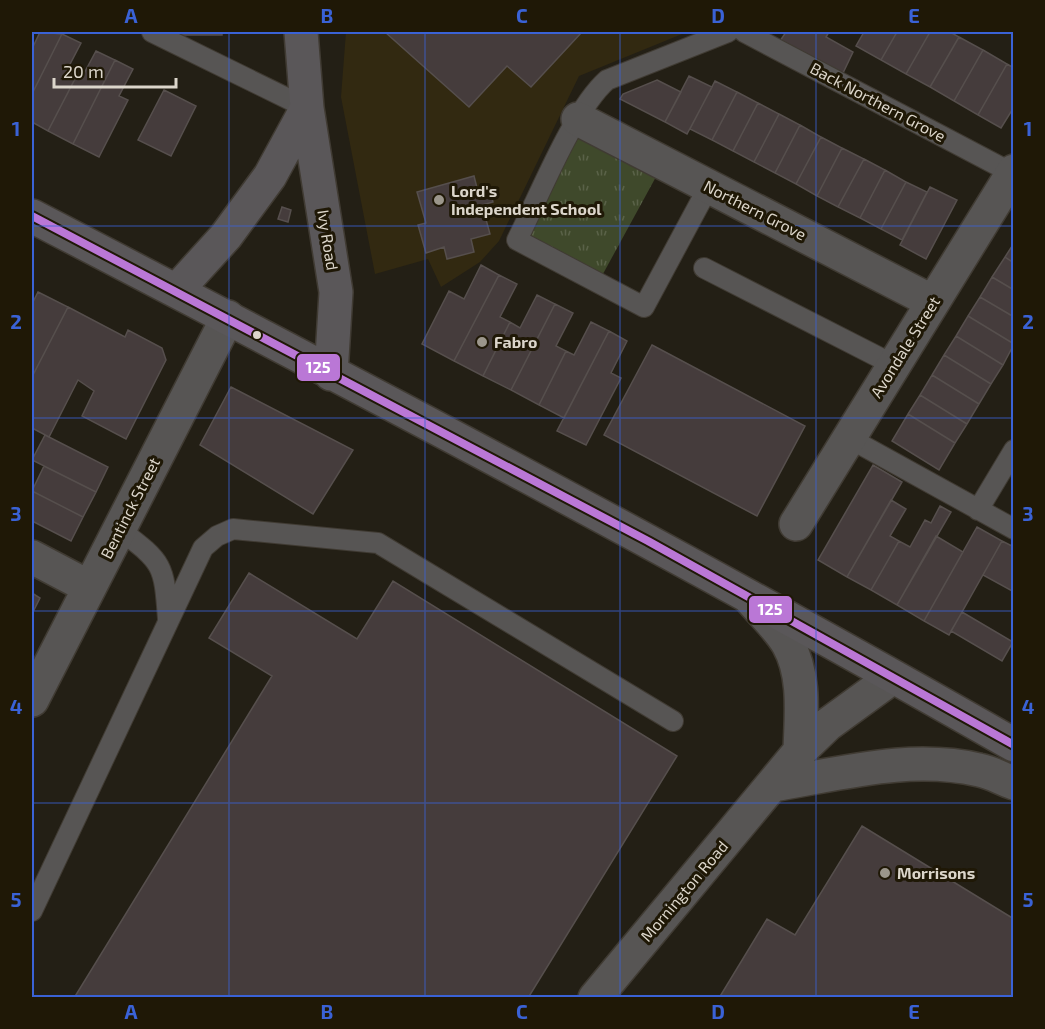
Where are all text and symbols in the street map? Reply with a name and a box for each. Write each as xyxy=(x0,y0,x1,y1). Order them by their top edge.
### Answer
text: A xyxy=(124,3,138,27)
text: B xyxy=(321,3,333,27)
text: C xyxy=(516,3,528,27)
text: D xyxy=(711,3,725,27)
text: E xyxy=(908,3,920,27)
scale bar xyxy=(54,51,176,89)
street label: Back Northern Grove xyxy=(807,58,949,145)
text: 20 m xyxy=(63,60,104,82)
text: 1 xyxy=(12,116,20,140)
text: 1 xyxy=(1024,116,1032,140)
street label: Northern Grove xyxy=(701,176,810,244)
place label: Lord's Independent School xyxy=(451,181,602,218)
marker: Lord's Independent School xyxy=(432,193,446,207)
street label: Ivy Road xyxy=(314,208,343,272)
street label: Avondale Street xyxy=(866,293,943,401)
text: 2 xyxy=(10,309,22,333)
text: 2 xyxy=(1022,309,1034,333)
unlabelled marker xyxy=(251,329,263,341)
place label: Fabro xyxy=(494,332,537,351)
marker: Fabro xyxy=(475,335,489,349)
line badge: 125 xyxy=(296,353,341,382)
text: 125 xyxy=(305,357,331,376)
street label: Bentinck Street xyxy=(96,454,163,562)
text: 3 xyxy=(10,501,22,525)
text: 3 xyxy=(1022,501,1034,525)
line badge: 125 xyxy=(748,595,793,624)
text: 125 xyxy=(757,599,783,618)
text: 4 xyxy=(10,694,23,718)
text: 4 xyxy=(1022,694,1035,718)
street label: Mornington Road xyxy=(636,836,731,945)
place label: Morrisons xyxy=(897,863,975,882)
marker: Morrisons xyxy=(878,866,892,880)
text: 5 xyxy=(10,887,22,911)
text: 5 xyxy=(1022,887,1034,911)
text: A xyxy=(124,999,138,1023)
text: B xyxy=(321,999,333,1023)
text: C xyxy=(516,999,528,1023)
text: D xyxy=(711,999,725,1023)
text: E xyxy=(908,999,920,1023)

